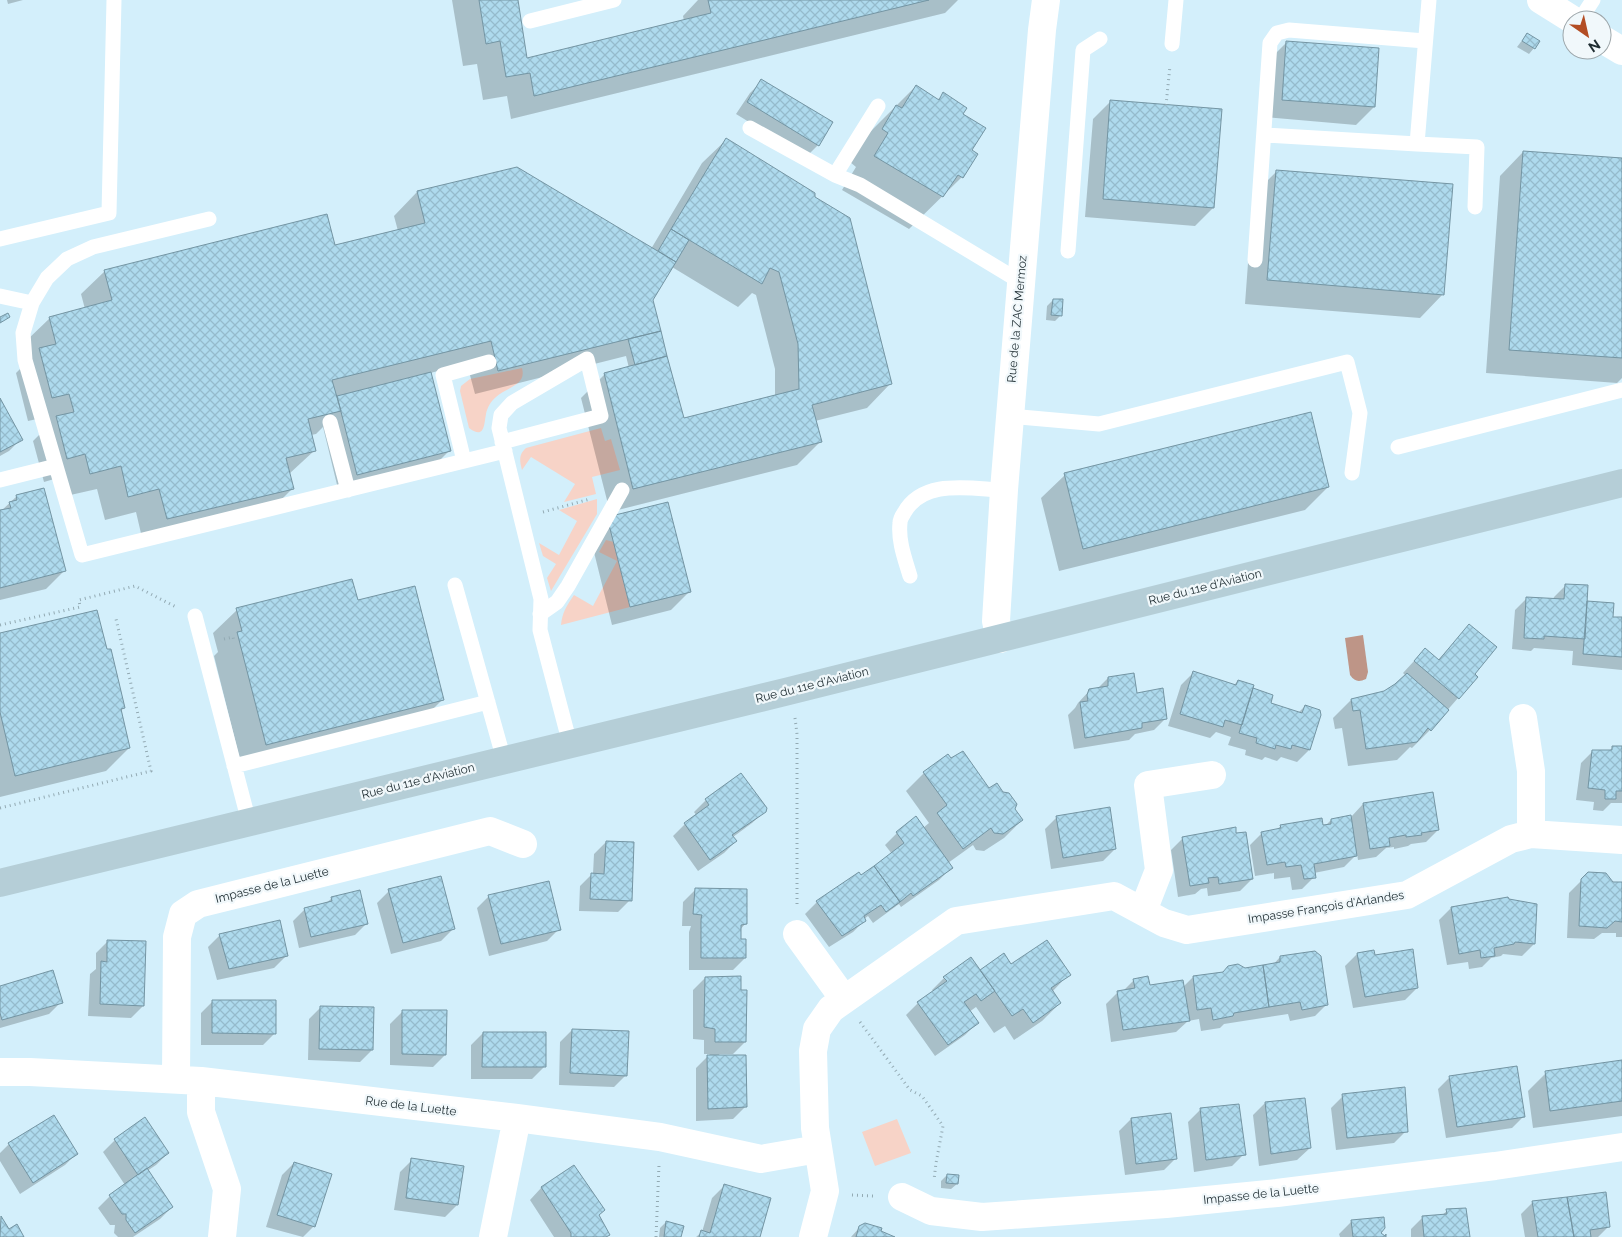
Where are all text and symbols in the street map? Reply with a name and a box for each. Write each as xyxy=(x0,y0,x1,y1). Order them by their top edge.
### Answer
north arrow xyxy=(1562,10,1612,60)
text: N xyxy=(1585,36,1603,55)
street label: Rue de la ZAC Mermoz xyxy=(1004,255,1030,383)
street label: Rue du 11e d'Aviation xyxy=(1147,566,1263,608)
street label: Rue du 11e d'Aviation xyxy=(754,664,870,706)
street label: Rue du 11e d'Aviation xyxy=(360,760,476,802)
street label: Impasse de la Luette xyxy=(214,864,330,906)
street label: Impasse François d'Arlandes xyxy=(1247,888,1405,926)
street label: Rue de la Luette xyxy=(365,1093,457,1119)
street label: Impasse de la Luette xyxy=(1203,1181,1319,1207)

